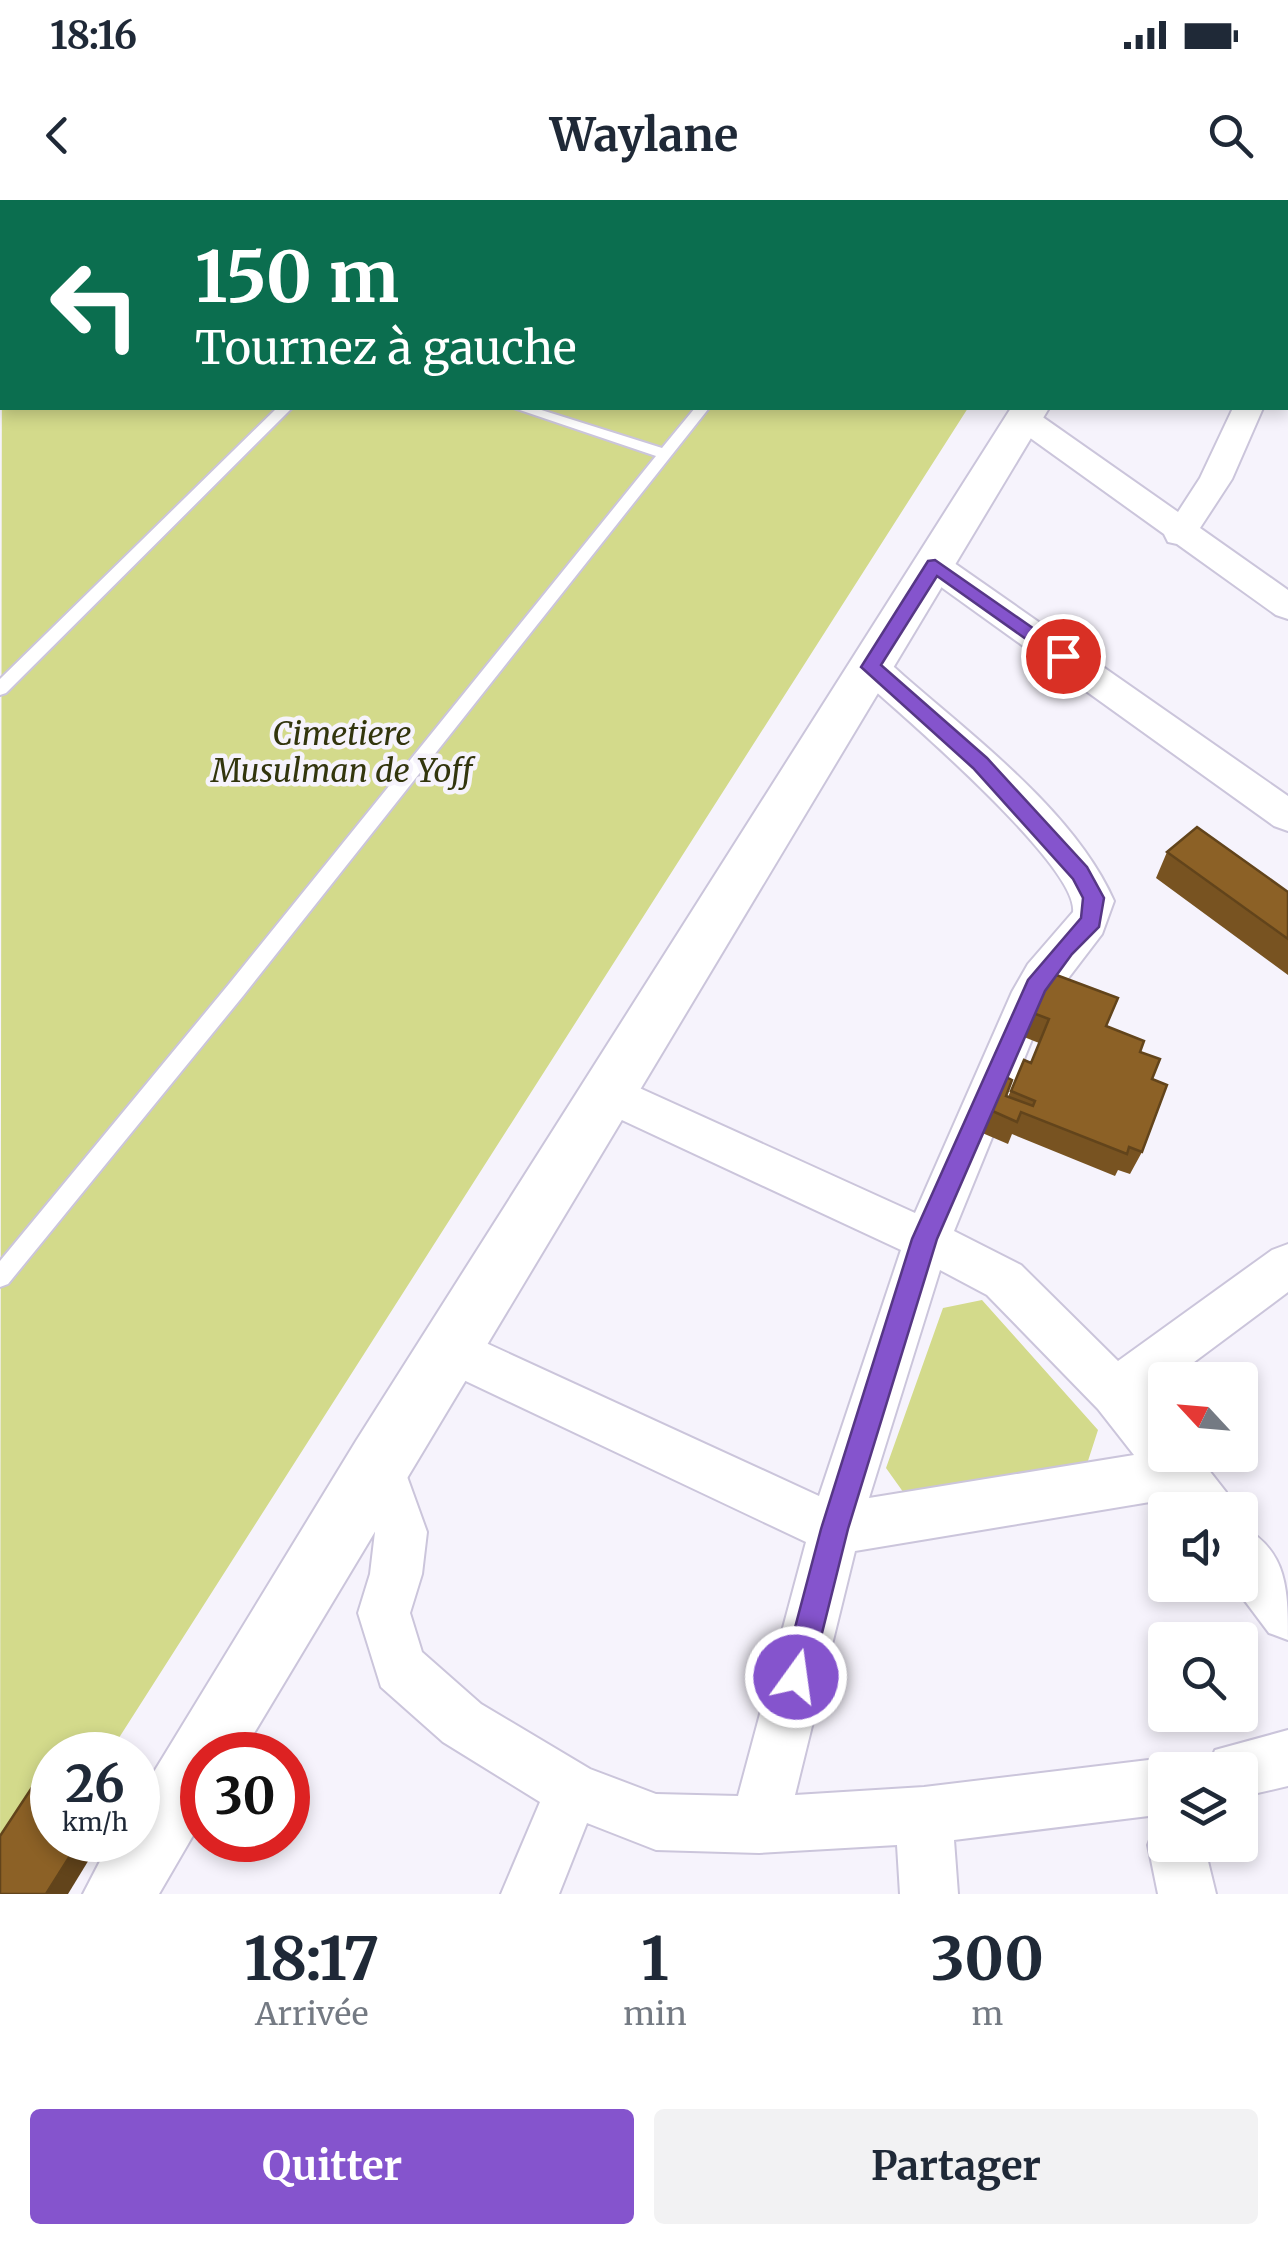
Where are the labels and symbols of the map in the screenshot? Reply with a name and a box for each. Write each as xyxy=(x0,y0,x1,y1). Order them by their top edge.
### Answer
pin xyxy=(1021,614,1106,699)
park label: Cimetiere Musulman de Yoff xyxy=(209,714,476,791)
north arrow xyxy=(1148,1362,1258,1472)
position arrow xyxy=(744,1625,848,1729)
speed limit sign: 30 xyxy=(180,1732,310,1862)

